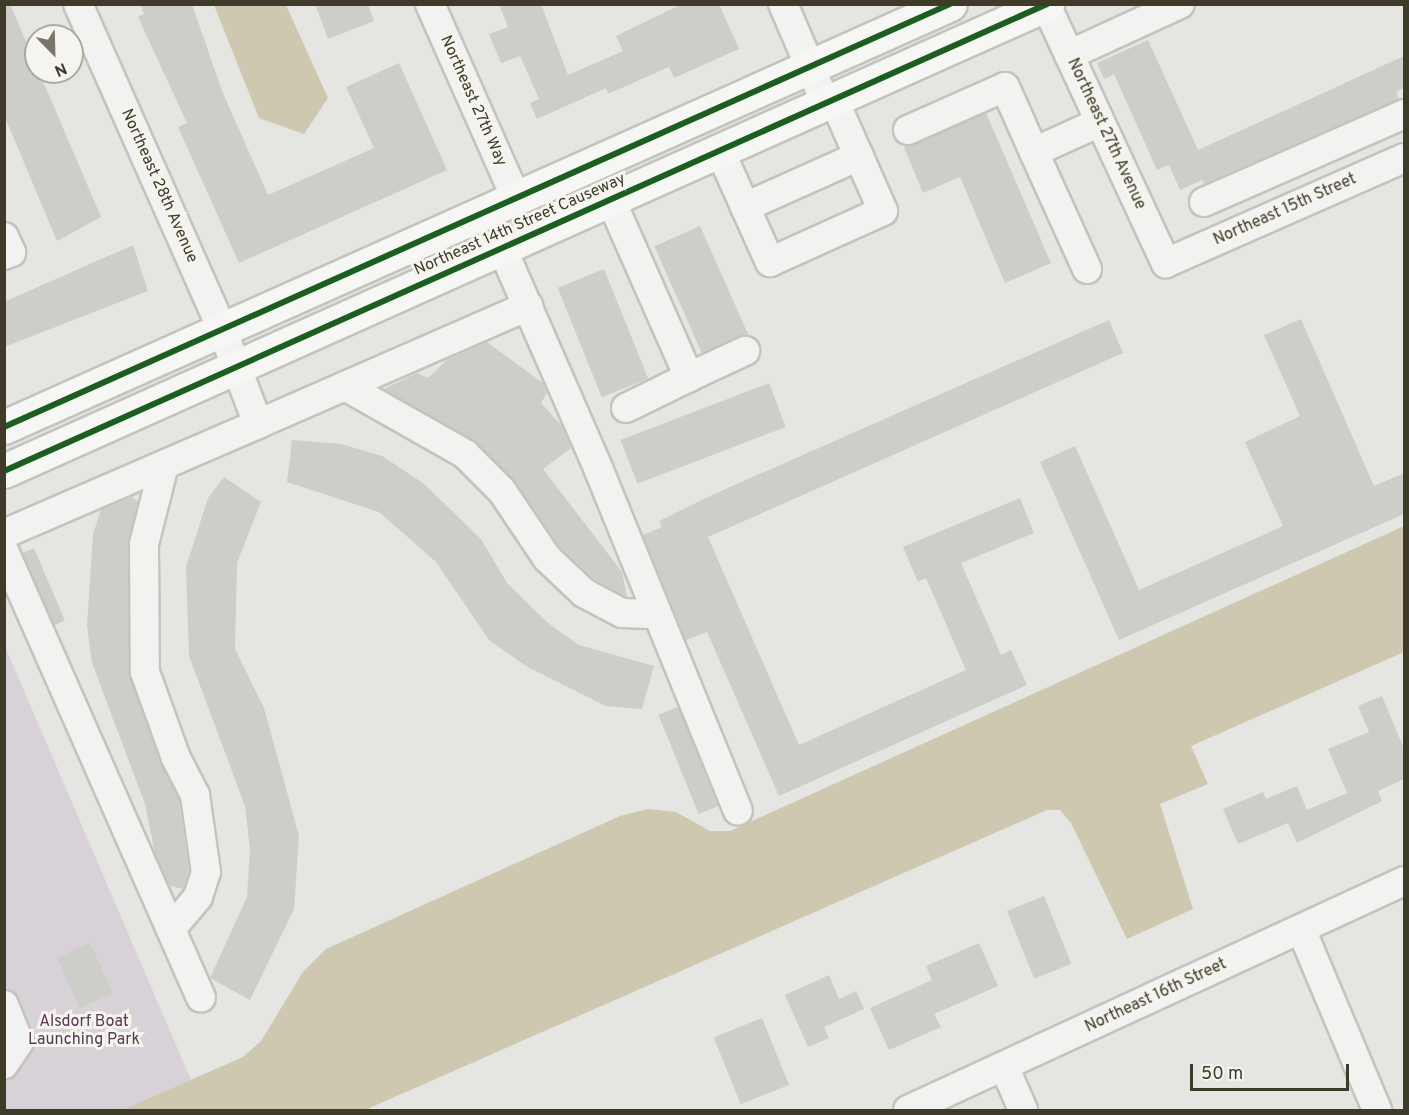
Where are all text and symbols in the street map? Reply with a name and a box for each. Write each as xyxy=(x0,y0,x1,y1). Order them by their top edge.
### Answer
north arrow xyxy=(24,24,84,84)
street label: Northeast 27th Way xyxy=(435,32,511,170)
street label: Northeast 27th Avenue xyxy=(1062,55,1150,213)
text: N xyxy=(51,57,69,80)
street label: Northeast 28th Avenue xyxy=(116,106,202,266)
street label: Northeast 14th Street Causeway xyxy=(411,170,629,280)
street label: Northeast 15th Street xyxy=(1211,170,1359,250)
street label: Northeast 16th Street xyxy=(1082,955,1230,1037)
park label: Alsdorf Boat Launching Park xyxy=(28,1012,140,1050)
scale bar xyxy=(1193,1052,1352,1090)
text: 50 m xyxy=(1201,1063,1243,1086)

